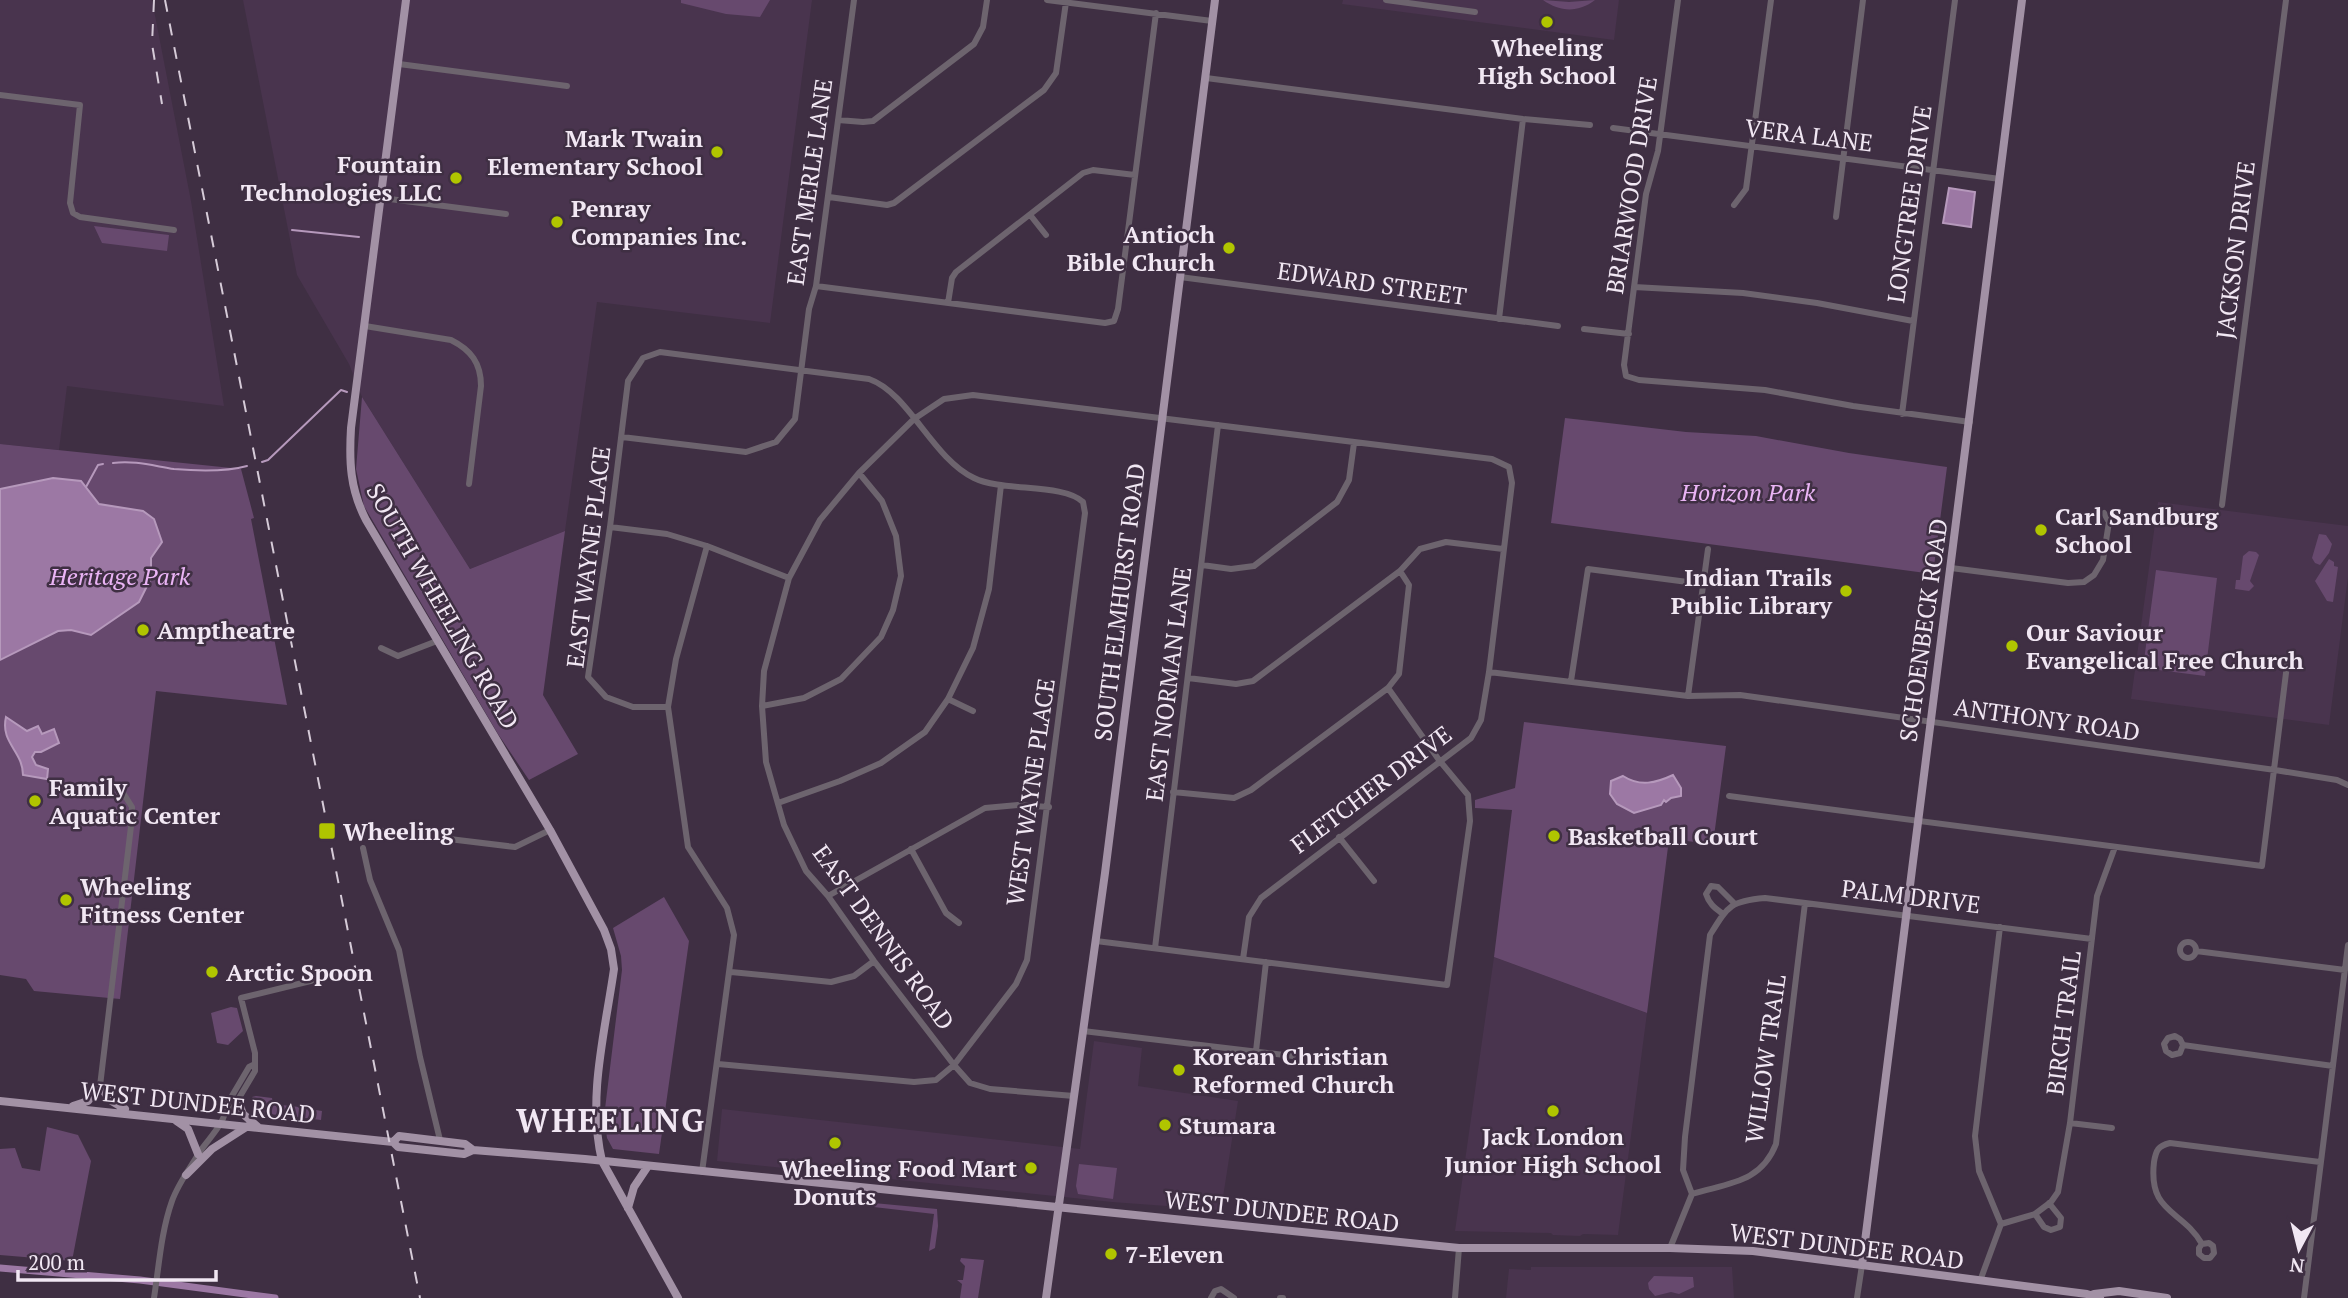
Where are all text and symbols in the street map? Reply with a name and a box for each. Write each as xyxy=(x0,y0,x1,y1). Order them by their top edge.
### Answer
marker: Wheeling High School xyxy=(1539,14,1555,30)
place label: Wheeling High School xyxy=(1478,31,1616,91)
street label: BRIARWOOD DRIVE xyxy=(1598,74,1664,296)
street label: EAST MERLE LANE xyxy=(779,77,839,287)
street label: LONGTREE DRIVE xyxy=(1879,103,1939,305)
street label: VERA LANE xyxy=(1743,111,1875,159)
place label: Mark Twain Elementary School xyxy=(488,122,704,182)
marker: Mark Twain Elementary School xyxy=(709,144,725,160)
place label: Fountain Technologies LLC xyxy=(241,148,443,208)
street label: JACKSON DRIVE xyxy=(2208,159,2262,341)
marker: Fountain Technologies LLC xyxy=(448,170,464,186)
place label: Penray Companies Inc. xyxy=(571,192,747,252)
marker: Penray Companies Inc. xyxy=(549,214,565,230)
place label: Antioch Bible Church xyxy=(1067,218,1216,278)
marker: Antioch Bible Church xyxy=(1221,240,1237,256)
street label: EDWARD STREET xyxy=(1275,254,1469,312)
street label: EAST WAYNE PLACE xyxy=(559,444,617,670)
street label: SOUTH ELMHURST ROAD xyxy=(1086,461,1152,743)
park label: Horizon Park xyxy=(1680,476,1816,508)
street label: SOUTH WHEELING ROAD xyxy=(359,477,527,735)
place label: Carl Sandburg School xyxy=(2055,500,2219,560)
street label: SCHOENBECK ROAD xyxy=(1891,516,1955,744)
marker: Carl Sandburg School xyxy=(2033,522,2049,538)
park label: Heritage Park xyxy=(49,560,191,592)
place label: Indian Trails Public Library xyxy=(1671,561,1833,621)
street label: EAST NORMAN LANE xyxy=(1138,565,1198,803)
marker: Indian Trails Public Library xyxy=(1838,583,1854,599)
place label: Amptheatre xyxy=(157,614,295,646)
place label: Our Saviour Evangelical Free Church xyxy=(2026,616,2304,676)
marker: Amptheatre xyxy=(135,622,151,638)
marker: Our Saviour Evangelical Free Church xyxy=(2004,638,2020,654)
street label: WEST WAYNE PLACE xyxy=(998,676,1062,908)
street label: ANTHONY ROAD xyxy=(1952,690,2142,748)
street label: FLETCHER DRIVE xyxy=(1284,718,1458,860)
place label: Family Aquatic Center xyxy=(49,771,221,831)
marker: Family Aquatic Center xyxy=(27,793,43,809)
place label: Wheeling xyxy=(343,815,454,847)
place label: Basketball Court xyxy=(1568,820,1758,852)
marker: Wheeling xyxy=(317,821,337,841)
marker: Basketball Court xyxy=(1546,828,1562,844)
street label: EAST DENNIS ROAD xyxy=(806,838,962,1036)
place label: Wheeling Fitness Center xyxy=(80,870,245,930)
street label: PALM DRIVE xyxy=(1840,872,1982,920)
marker: Wheeling Fitness Center xyxy=(58,892,74,908)
street label: BIRCH TRAIL xyxy=(2038,949,2088,1097)
place label: Arctic Spoon xyxy=(226,956,373,988)
marker: Arctic Spoon xyxy=(204,964,220,980)
street label: WILLOW TRAIL xyxy=(1737,973,1793,1145)
place label: Korean Christian Reformed Church xyxy=(1193,1040,1395,1100)
marker: Korean Christian Reformed Church xyxy=(1171,1062,1187,1078)
street label: WEST DUNDEE ROAD xyxy=(79,1074,317,1130)
district label: WHEELING xyxy=(516,1099,706,1141)
marker: Jack London Junior High School xyxy=(1545,1103,1561,1119)
place label: Stumara xyxy=(1179,1109,1277,1141)
marker: Stumara xyxy=(1157,1117,1173,1133)
place label: Jack London Junior High School xyxy=(1445,1120,1661,1180)
marker: Wheeling Donuts xyxy=(827,1135,843,1151)
place label: Wheeling Donuts xyxy=(780,1152,891,1212)
place label: Food Mart xyxy=(898,1152,1017,1184)
marker: Food Mart xyxy=(1023,1160,1039,1176)
street label: WEST DUNDEE ROAD xyxy=(1163,1183,1401,1239)
north arrow xyxy=(2264,1214,2334,1284)
street label: WEST DUNDEE ROAD xyxy=(1728,1216,1966,1276)
scale bar xyxy=(18,1238,215,1282)
place label: 7-Eleven xyxy=(1125,1238,1224,1270)
marker: 7-Eleven xyxy=(1103,1246,1119,1262)
text: 200 m xyxy=(28,1248,85,1276)
text: N xyxy=(2288,1253,2306,1280)

